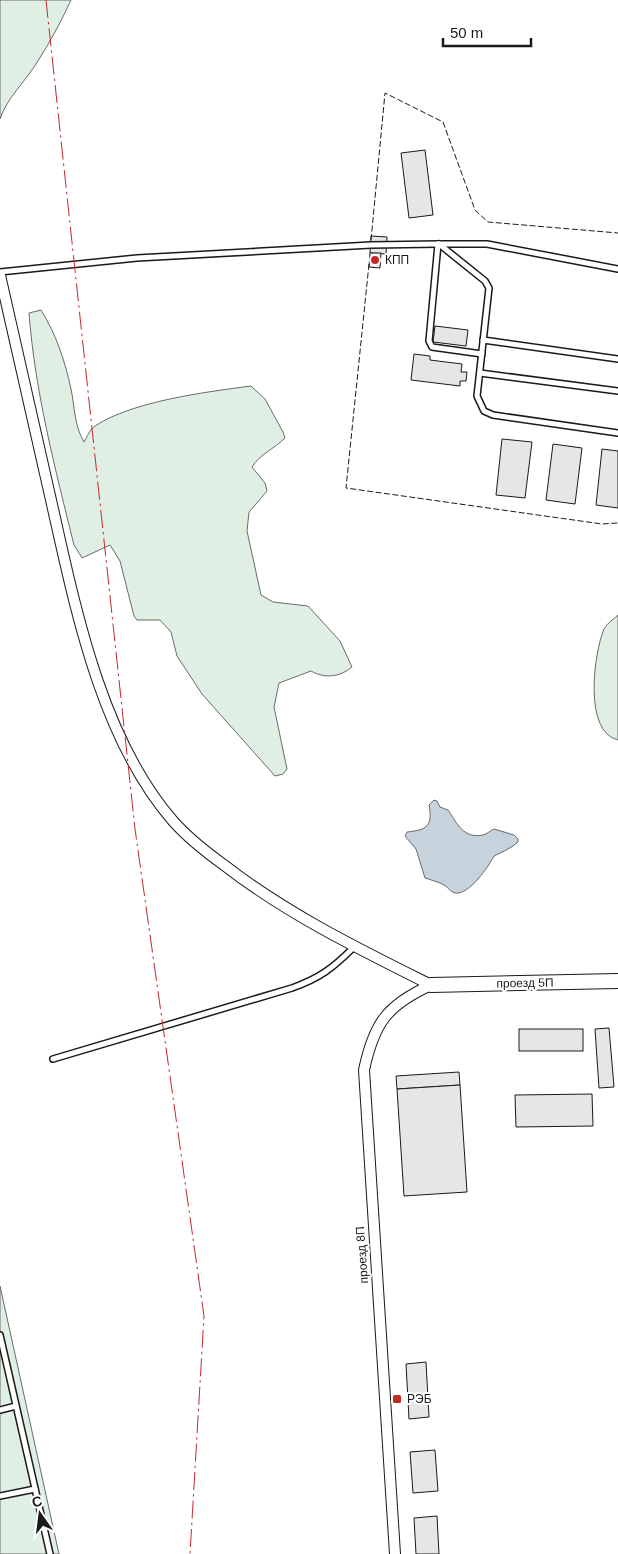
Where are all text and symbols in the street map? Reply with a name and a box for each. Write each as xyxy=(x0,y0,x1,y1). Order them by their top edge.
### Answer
scale bar xyxy=(443,15,530,47)
text: 50 m xyxy=(450,24,483,41)
place label: КПП xyxy=(385,253,409,267)
marker: КПП xyxy=(369,254,381,266)
street label: проезд 5П xyxy=(496,976,554,990)
street label: проезд 8П xyxy=(353,1226,371,1284)
place label: РЭБ xyxy=(407,1392,432,1406)
marker: РЭБ xyxy=(391,1393,403,1405)
north arrow xyxy=(15,1489,65,1539)
text: С xyxy=(30,1492,44,1510)

